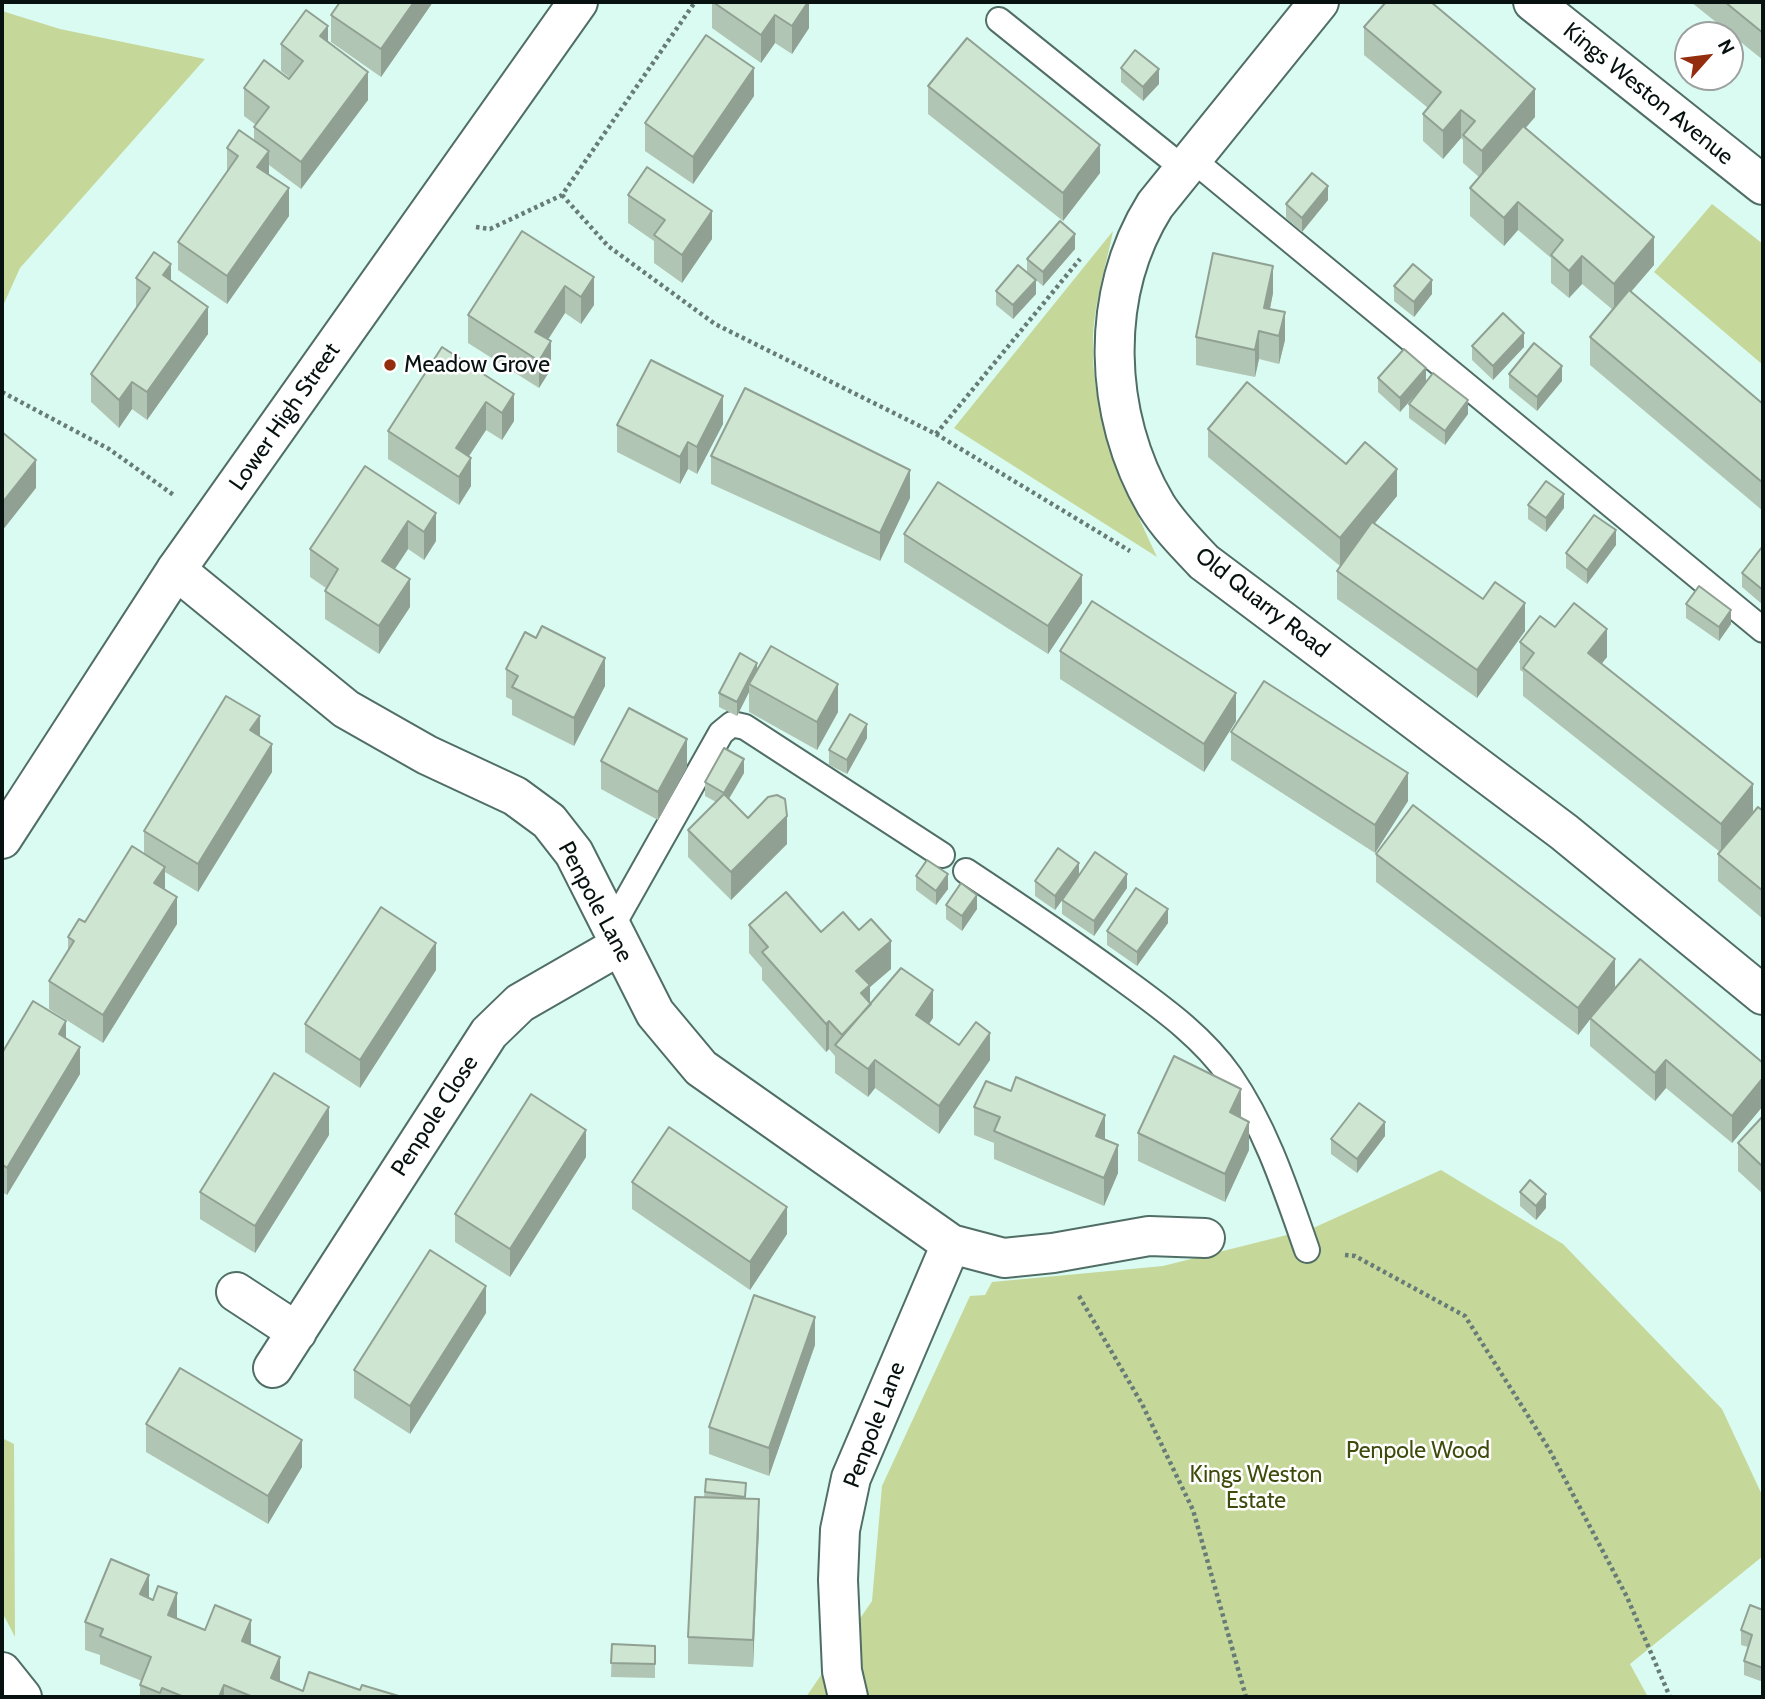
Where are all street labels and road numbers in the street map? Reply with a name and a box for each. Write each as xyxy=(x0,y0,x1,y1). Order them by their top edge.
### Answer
street label: Kings Weston Avenue xyxy=(1557,17,1739,171)
street label: Lower High Street xyxy=(224,338,346,496)
street label: Old Quarry Road xyxy=(1189,542,1335,664)
street label: Penpole Lane xyxy=(552,837,638,967)
street label: Penpole Close xyxy=(386,1050,484,1182)
street label: Penpole Lane xyxy=(838,1358,912,1492)

